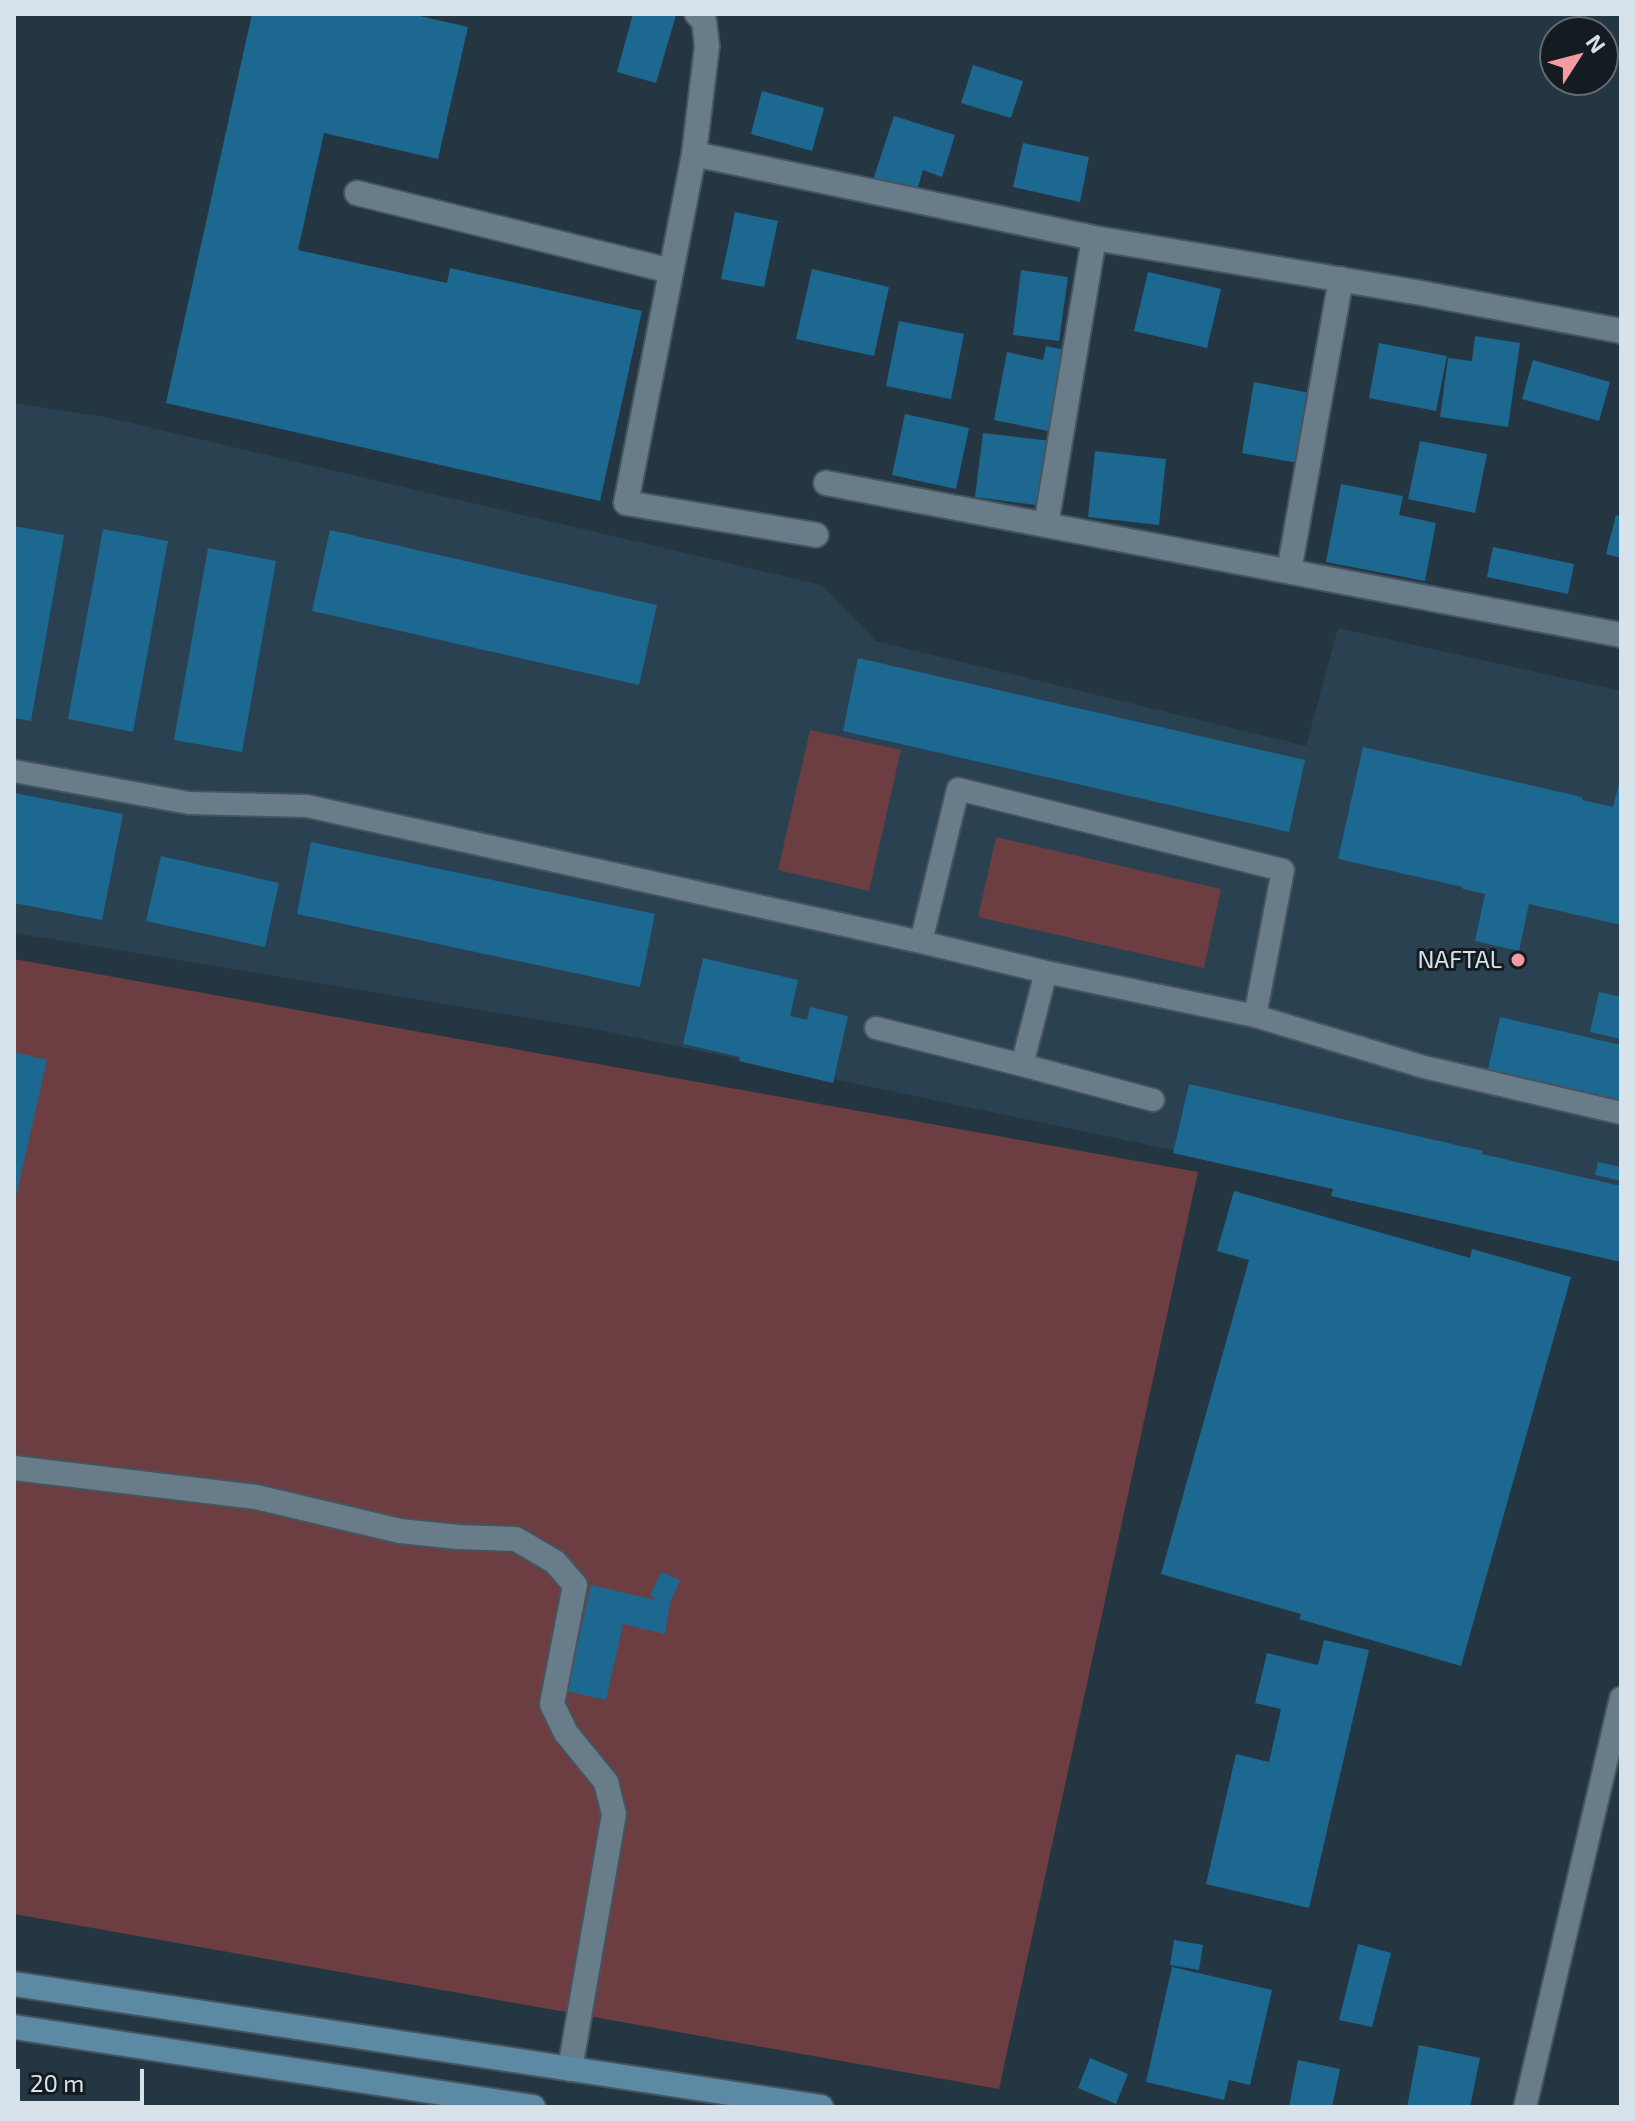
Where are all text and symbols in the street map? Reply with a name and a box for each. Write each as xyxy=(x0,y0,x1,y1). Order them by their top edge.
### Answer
north arrow xyxy=(1539,16,1619,96)
text: N xyxy=(1582,29,1612,57)
place label: NAFTAL xyxy=(1417,946,1502,974)
marker: NAFTAL xyxy=(1509,951,1527,969)
scale bar xyxy=(20,2053,148,2103)
text: 20 m xyxy=(30,2068,84,2097)

